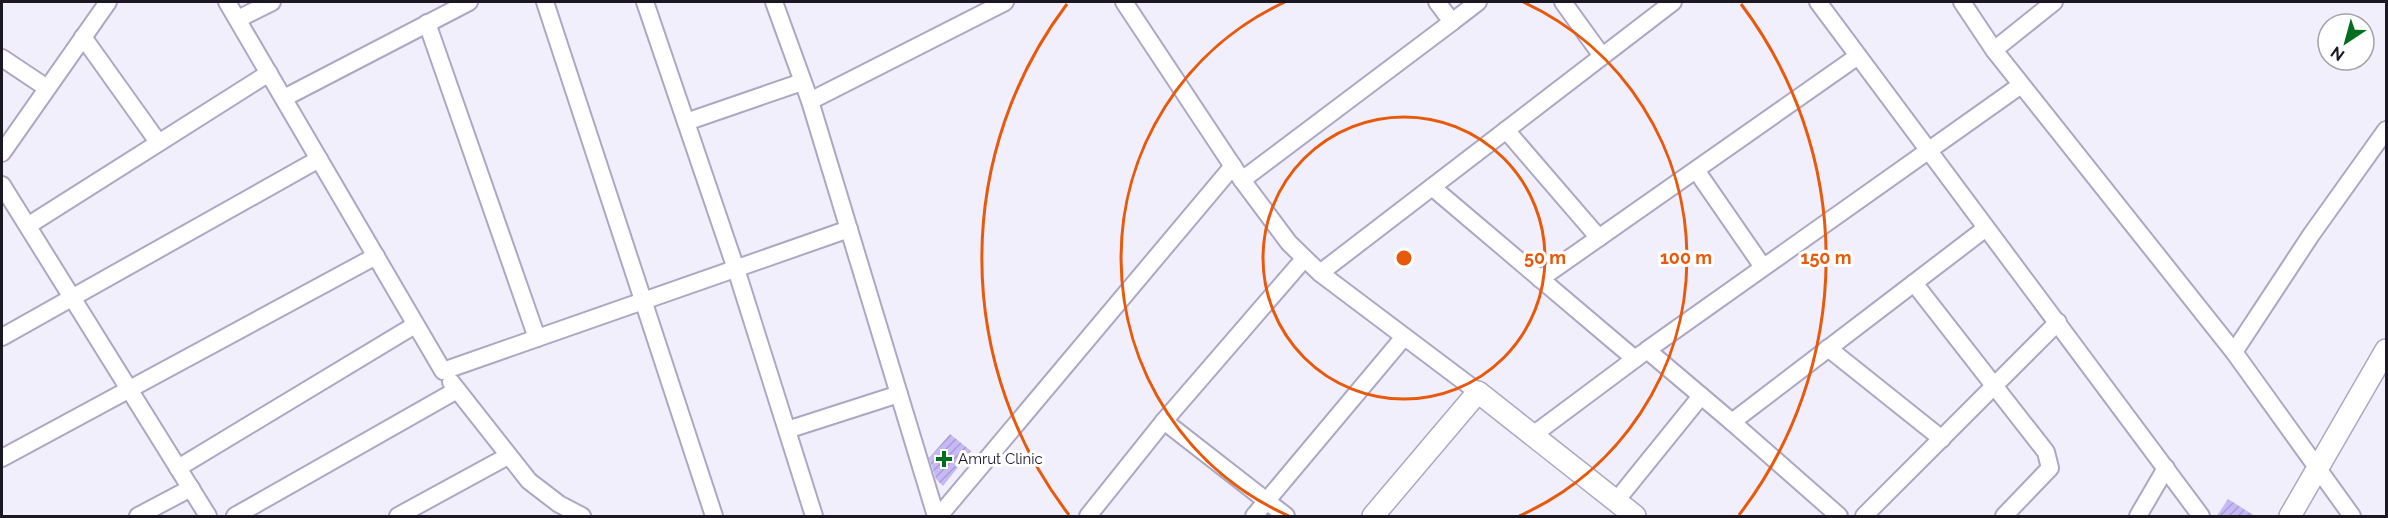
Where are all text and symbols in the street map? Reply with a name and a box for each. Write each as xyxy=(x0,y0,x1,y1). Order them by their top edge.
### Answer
north arrow xyxy=(2316,12,2376,72)
text: N xyxy=(2327,42,2348,65)
text: 50 m xyxy=(1524,247,1566,268)
text: 100 m xyxy=(1660,247,1712,268)
text: 150 m xyxy=(1801,247,1852,268)
centre of rings xyxy=(1394,248,1414,268)
marker: Amrut Clinic xyxy=(935,450,953,468)
place label: Amrut Clinic xyxy=(958,450,1043,468)

